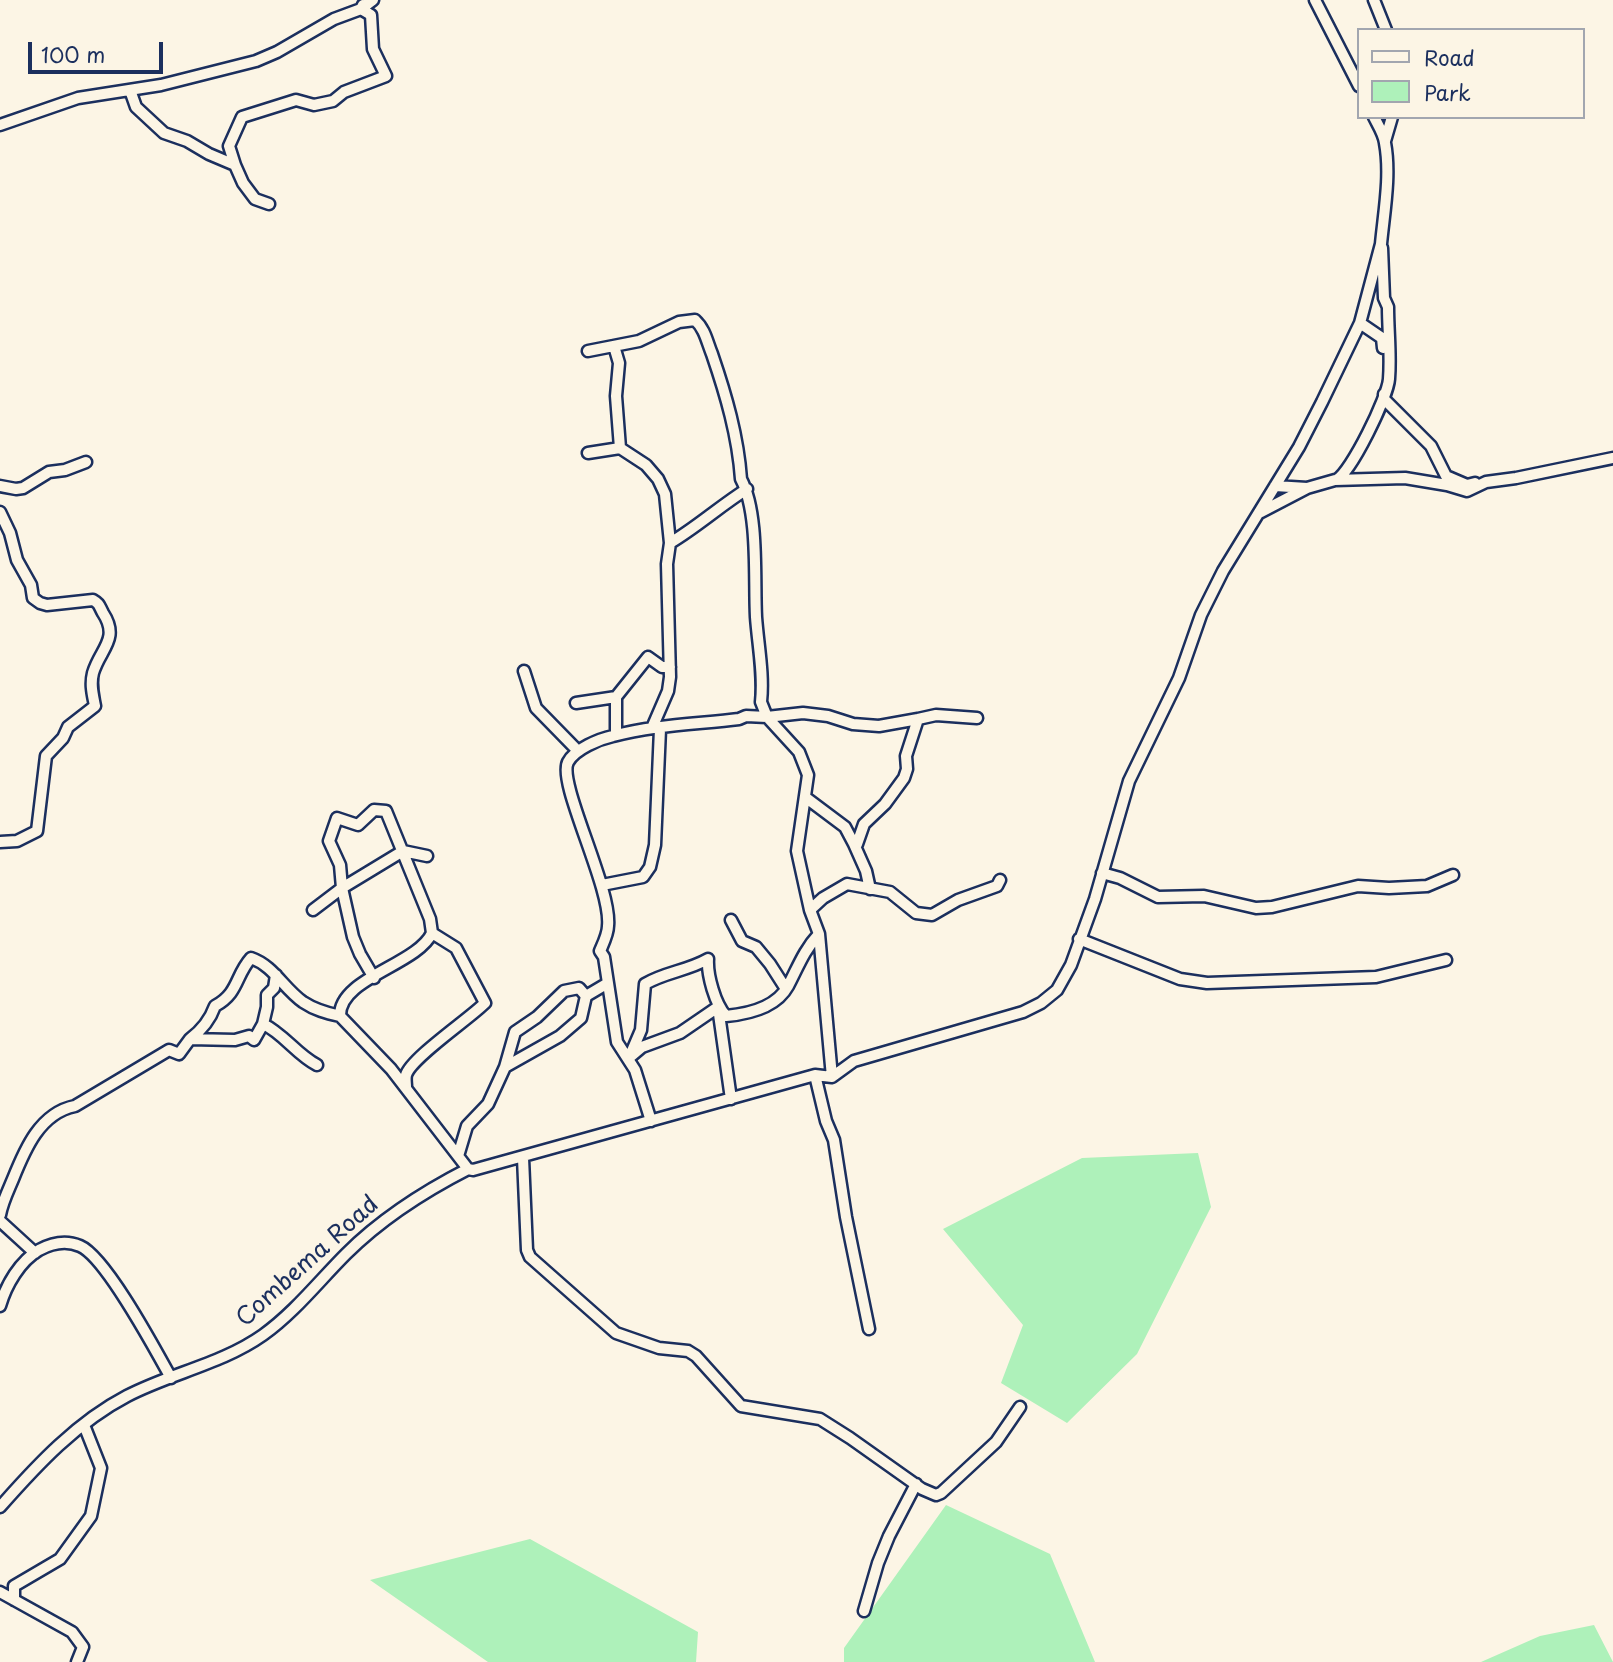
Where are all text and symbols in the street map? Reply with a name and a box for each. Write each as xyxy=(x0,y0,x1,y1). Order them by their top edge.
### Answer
scale bar xyxy=(32,28,166,72)
legend xyxy=(1358,28,1585,119)
text: 100 m xyxy=(41,38,105,70)
text: Road xyxy=(1424,41,1475,73)
text: Park xyxy=(1424,76,1471,108)
street label: Combema Road xyxy=(231,1191,385,1333)

